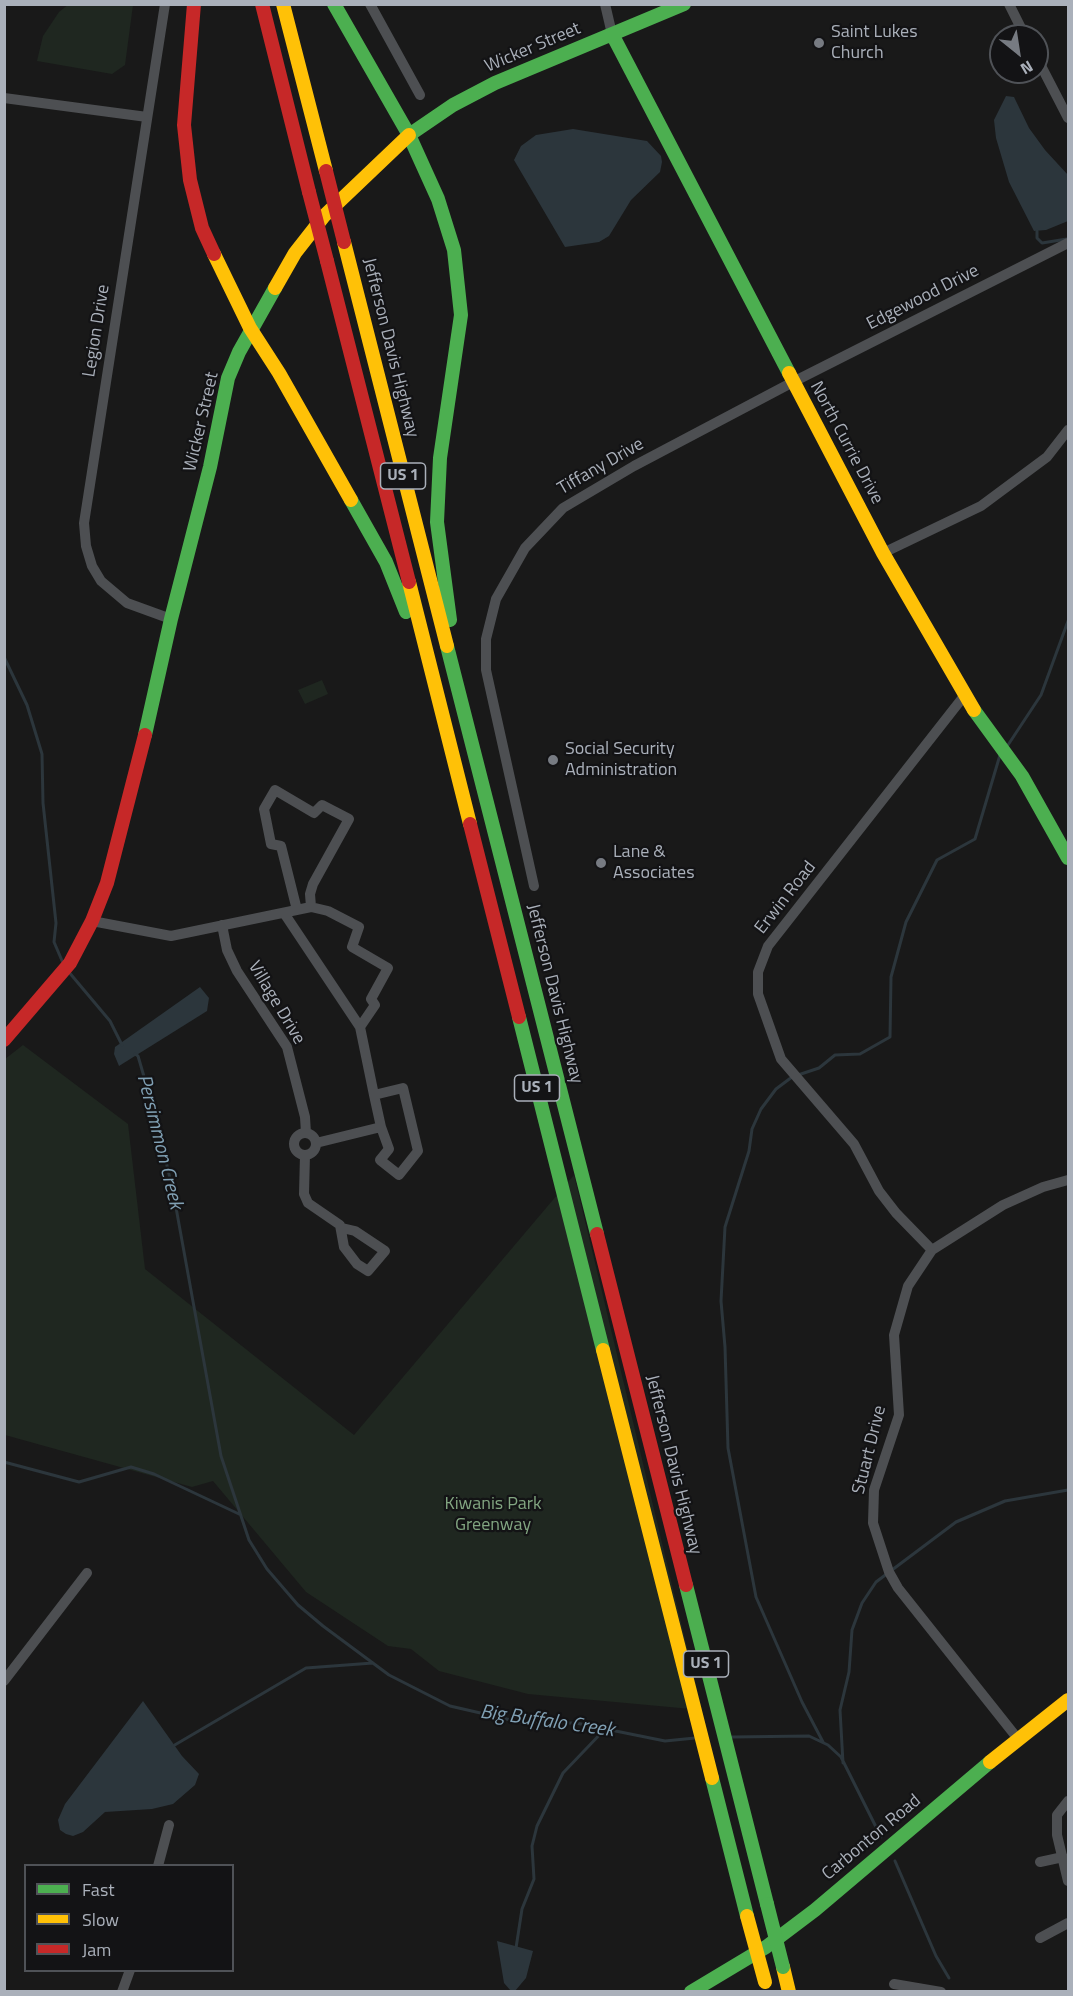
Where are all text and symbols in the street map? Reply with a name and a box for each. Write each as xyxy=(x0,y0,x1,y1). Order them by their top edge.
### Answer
street label: Wicker Street xyxy=(482,18,584,78)
place label: Saint Lukes Church xyxy=(831,22,918,64)
north arrow xyxy=(989,24,1049,84)
marker: Saint Lukes Church xyxy=(812,36,826,50)
text: N xyxy=(1016,55,1038,81)
street label: Jefferson Davis Highway xyxy=(357,256,423,440)
street label: Edgewood Drive xyxy=(863,260,983,336)
street label: Legion Drive xyxy=(79,283,115,379)
street label: Wicker Street xyxy=(180,370,224,474)
street label: North Currie Drive xyxy=(805,378,887,508)
street label: Tiffany Drive xyxy=(554,434,648,500)
road number: US 1 xyxy=(380,463,426,489)
place label: Social Security Administration xyxy=(565,739,677,782)
marker: Social Security Administration xyxy=(546,753,560,767)
place label: Lane & Associates xyxy=(613,842,695,884)
marker: Lane & Associates xyxy=(594,856,608,870)
street label: Erwin Road xyxy=(751,857,821,939)
street label: Jefferson Davis Highway xyxy=(521,902,587,1086)
street label: Village Drive xyxy=(243,957,309,1049)
water label: Persimmon Creek xyxy=(131,1072,187,1212)
road number: US 1 xyxy=(514,1075,560,1101)
street label: Jefferson Davis Highway xyxy=(640,1373,706,1557)
street label: Stuart Drive xyxy=(849,1404,891,1496)
park label: Kiwanis Park Greenway xyxy=(444,1494,542,1537)
road number: US 1 xyxy=(684,1651,728,1677)
water label: Big Buffalo Creek xyxy=(478,1701,616,1743)
street label: Carbonton Road xyxy=(818,1791,926,1885)
legend xyxy=(24,1864,234,1972)
text: Fast xyxy=(82,1876,115,1903)
text: Slow xyxy=(82,1906,119,1933)
text: Jam xyxy=(82,1936,111,1963)

